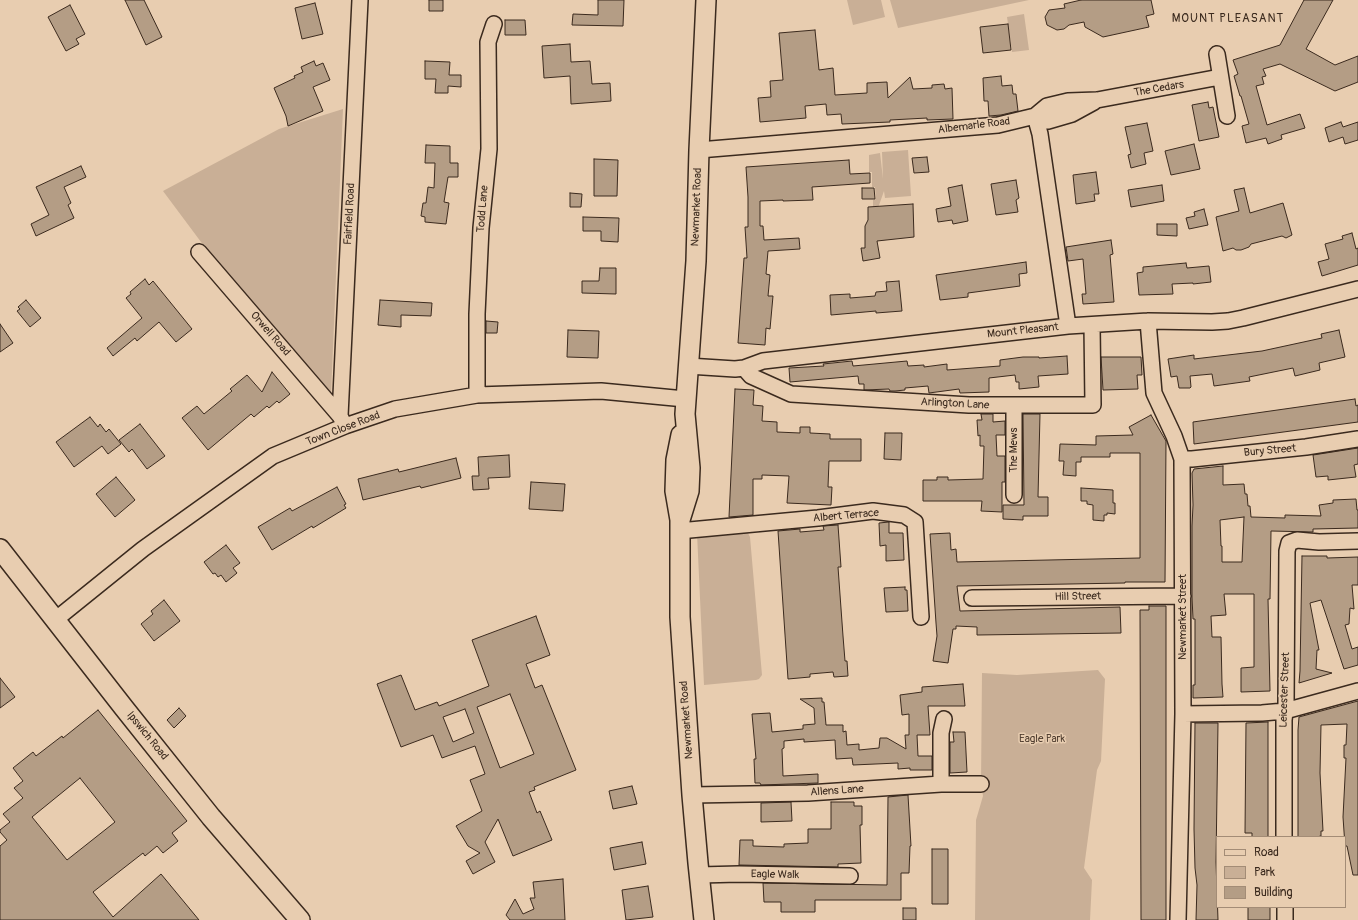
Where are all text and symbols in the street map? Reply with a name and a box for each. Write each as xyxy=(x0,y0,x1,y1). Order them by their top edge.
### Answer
district label: MOUNT PLEASANT xyxy=(1172,12,1284,26)
street label: The Cedars xyxy=(1133,78,1185,100)
street label: Albemarle Road xyxy=(937,115,1011,137)
street label: Newmarket Road xyxy=(689,167,705,247)
street label: Fairfield Road xyxy=(342,183,358,245)
street label: Todd Lane xyxy=(474,185,492,233)
street label: Orwell Road xyxy=(247,309,293,359)
street label: Mount Pleasant xyxy=(987,321,1059,341)
street label: Arlington Lane xyxy=(920,396,990,412)
street label: Town Close Road xyxy=(304,409,382,449)
street label: The Mews xyxy=(1007,428,1021,472)
street label: Bury Street xyxy=(1243,442,1297,460)
street label: Albert Terrace xyxy=(812,507,880,525)
street label: Newmarket Street xyxy=(1176,574,1190,660)
street label: Hill Street xyxy=(1055,590,1101,604)
street label: Leicester Street xyxy=(1277,652,1293,728)
street label: Newmarket Road xyxy=(678,680,696,760)
street label: Ipswich Road xyxy=(123,709,171,763)
park label: Eagle Park xyxy=(1019,732,1065,746)
street label: Allens Lane xyxy=(810,783,864,799)
legend xyxy=(1216,836,1346,908)
text: Road xyxy=(1254,845,1279,860)
text: Park xyxy=(1254,865,1275,880)
street label: Eagle Walk xyxy=(751,868,799,882)
text: Building xyxy=(1254,885,1293,900)

